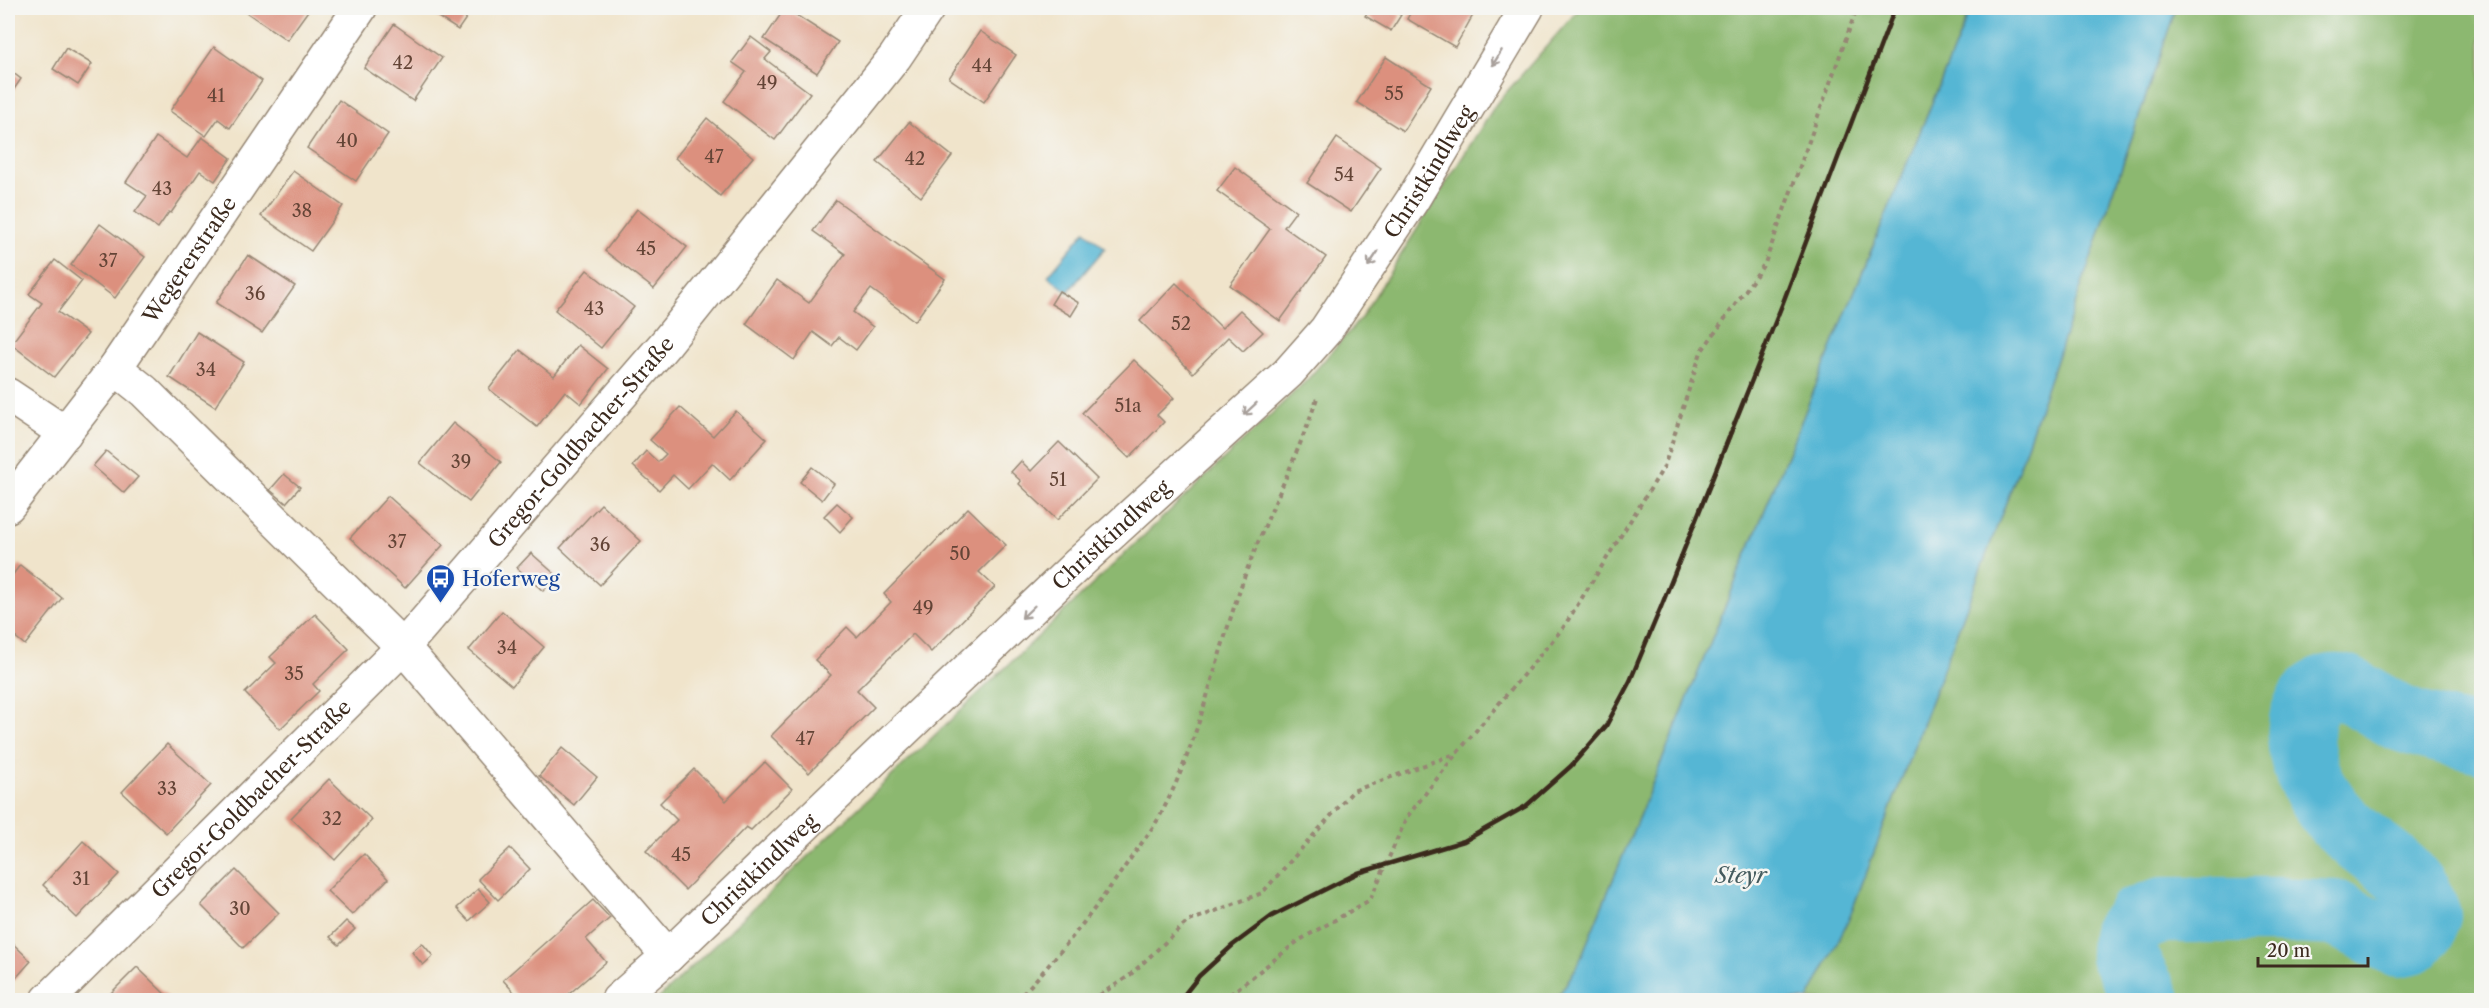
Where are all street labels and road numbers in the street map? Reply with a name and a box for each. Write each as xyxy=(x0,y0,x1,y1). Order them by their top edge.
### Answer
street label: Christkindlweg xyxy=(1378,100,1479,243)
street label: Wegererstraße xyxy=(136,191,241,328)
street label: Gregor-Goldbacher-Straße xyxy=(482,331,679,553)
street label: Christkindlweg xyxy=(1047,474,1176,595)
street label: Gregor-Goldbacher-Straße xyxy=(146,694,356,903)
street label: Christkindlweg xyxy=(695,807,823,931)

